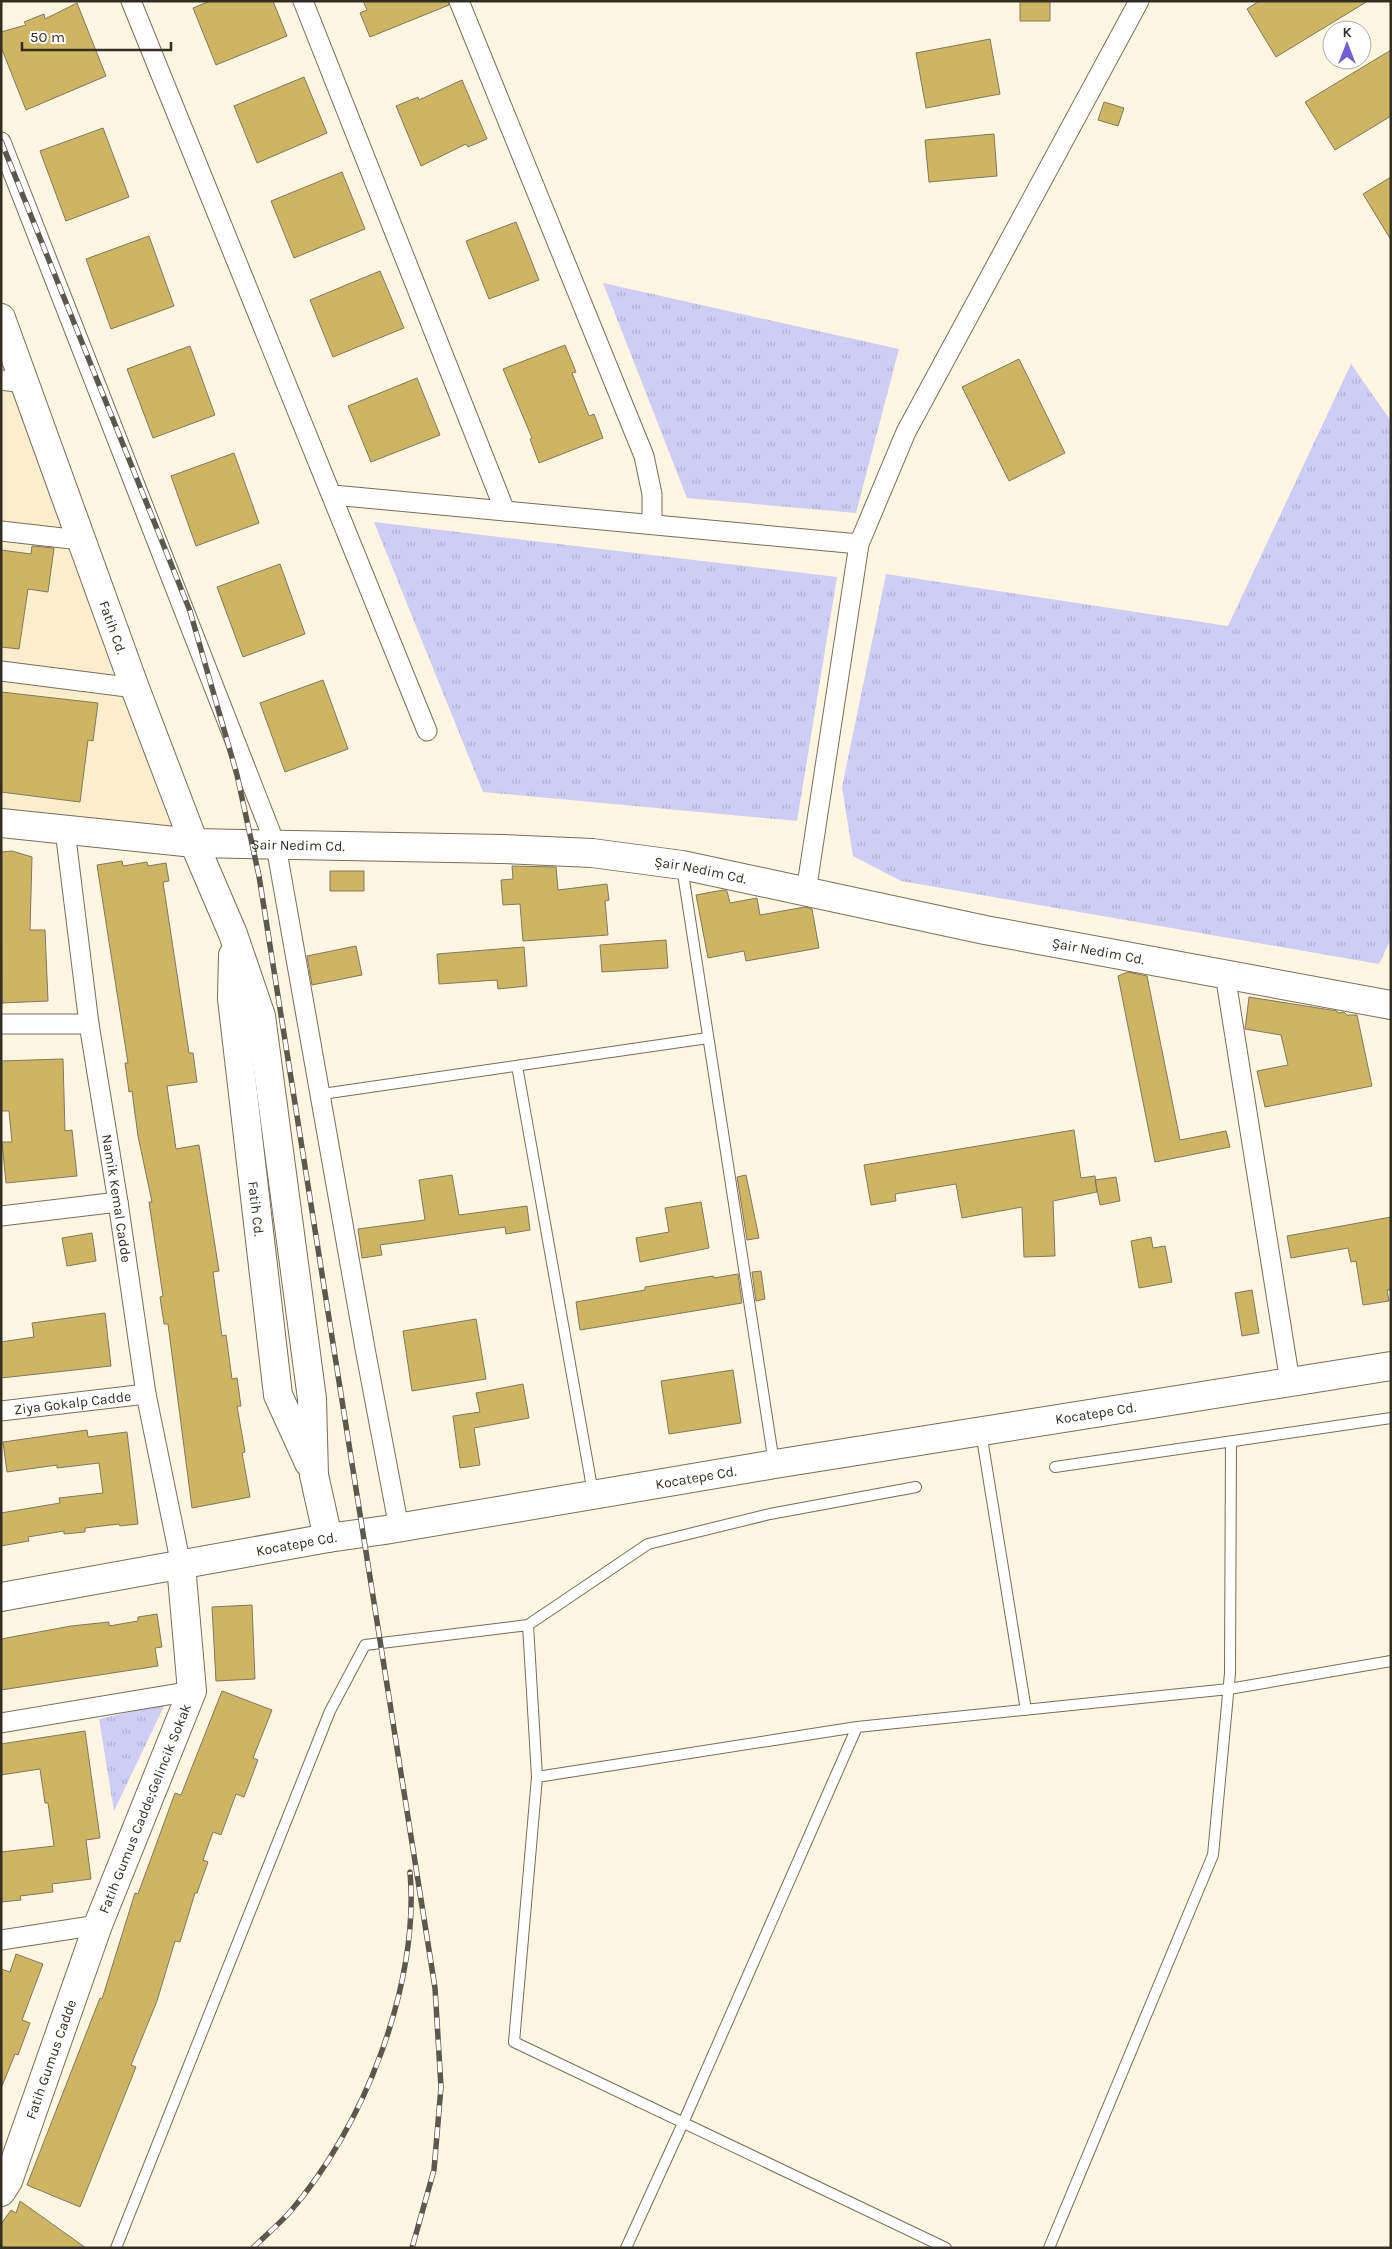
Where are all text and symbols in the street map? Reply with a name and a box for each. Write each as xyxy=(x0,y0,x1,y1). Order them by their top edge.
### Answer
scale bar xyxy=(22,20,171,52)
north arrow xyxy=(1322,20,1372,70)
text: K xyxy=(1342,24,1352,41)
text: 50 m xyxy=(30,28,65,46)
street label: Fatih Cd. xyxy=(96,598,131,657)
street label: Şair Nedim Cd. xyxy=(251,836,346,854)
street label: Şair Nedim Cd. xyxy=(653,853,749,887)
street label: Şair Nedim Cd. xyxy=(1051,934,1146,968)
street label: Namik Kemal Cadde xyxy=(99,1133,135,1264)
street label: Fatih Cd. xyxy=(245,1180,268,1238)
street label: Ziya Gokalp Cadde xyxy=(13,1387,132,1418)
street label: Kocatepe Cd. xyxy=(1054,1398,1138,1428)
street label: Kocatepe Cd. xyxy=(654,1462,738,1493)
street label: Kocatepe Cd. xyxy=(255,1528,338,1559)
street label: Fatih Gumus Cadde;Gelincik Sokak xyxy=(95,1701,195,1916)
street label: Fatih Gumus Cadde xyxy=(22,1997,80,2122)

